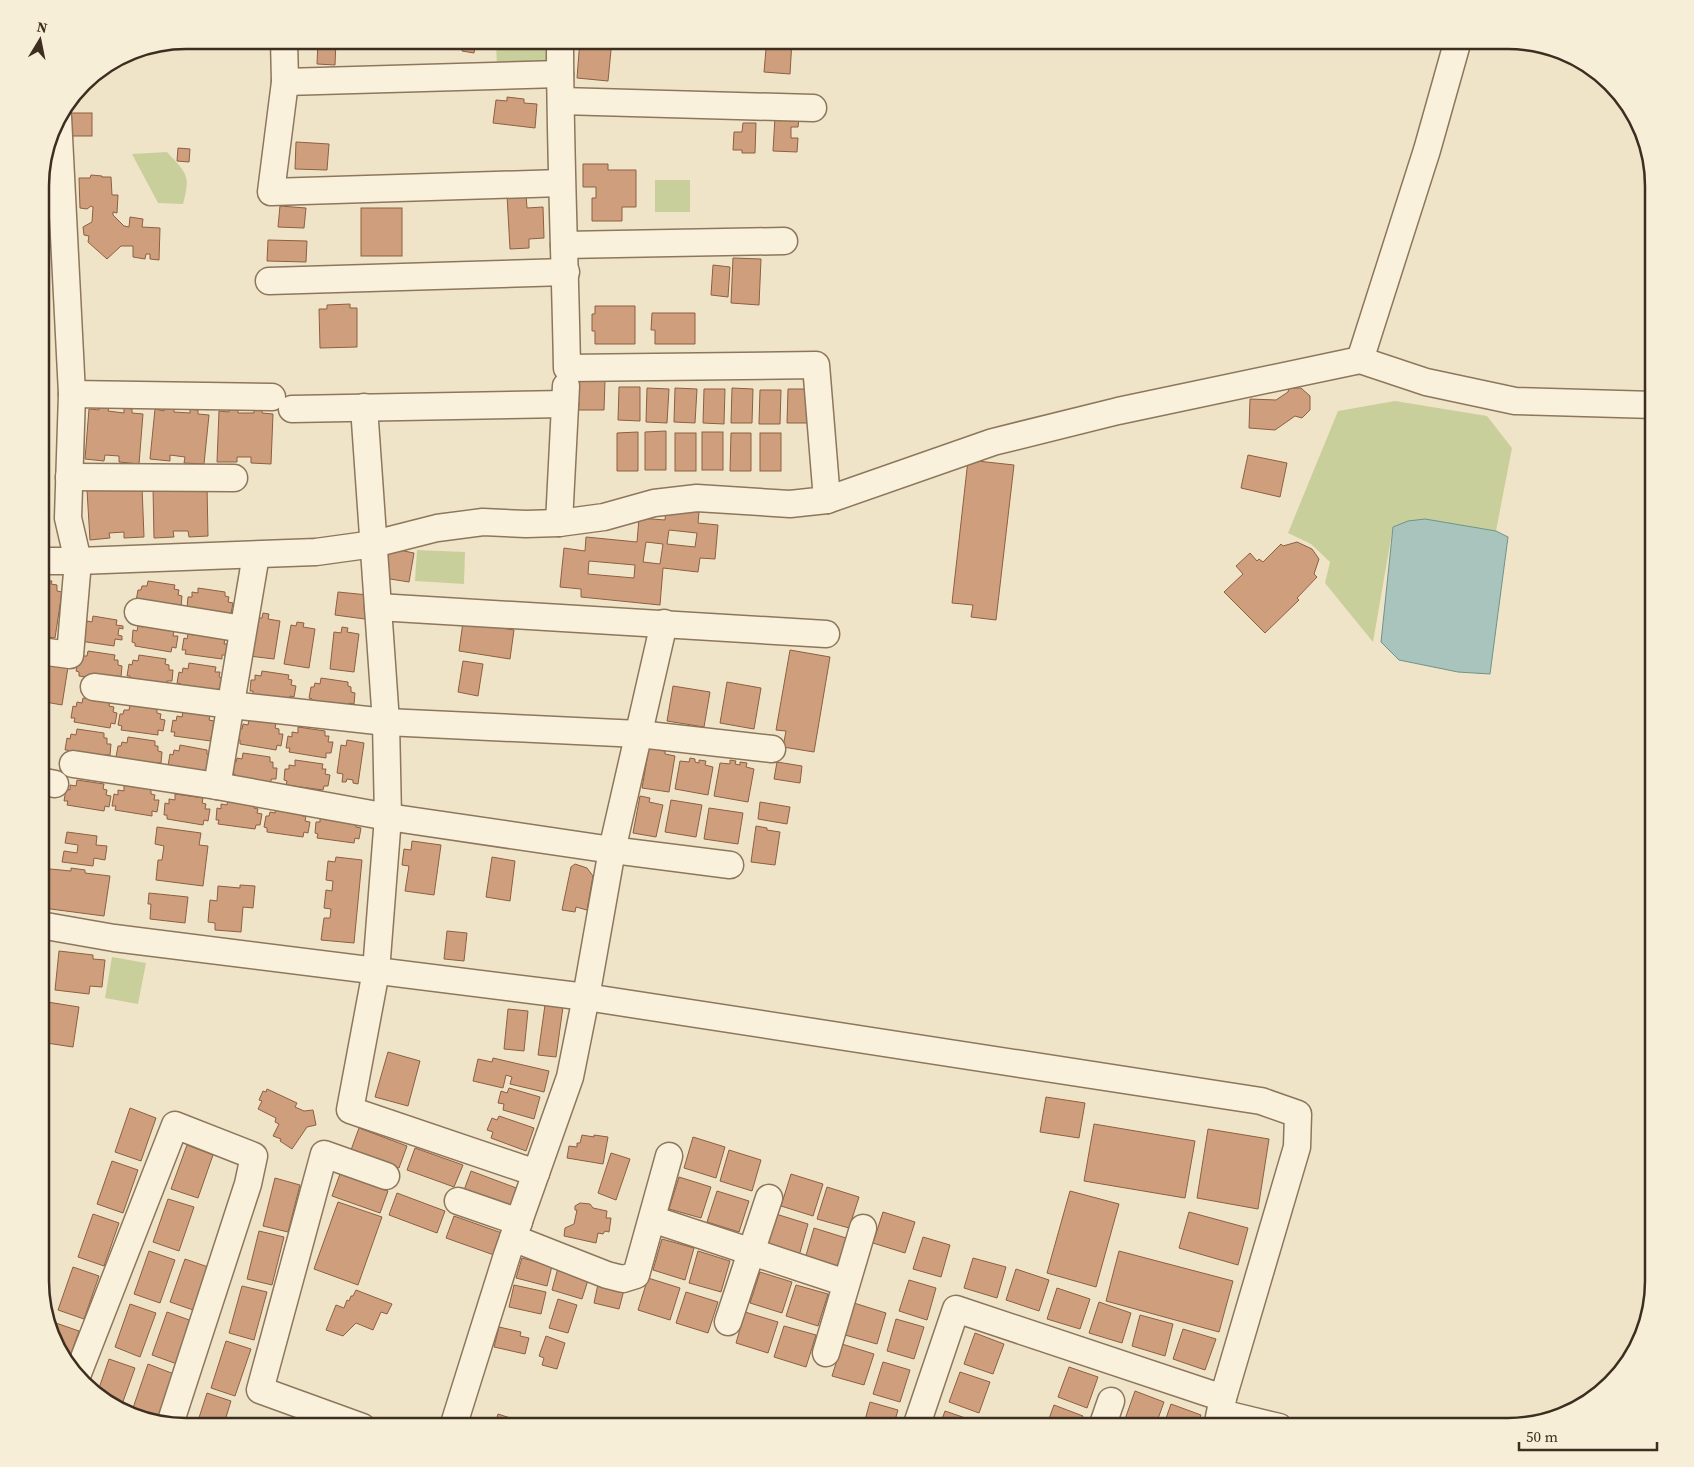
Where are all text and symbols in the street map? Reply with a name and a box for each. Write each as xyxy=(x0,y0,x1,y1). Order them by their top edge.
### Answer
north arrow xyxy=(15,15,65,65)
text: N xyxy=(35,16,49,38)
scale bar xyxy=(1519,1420,1656,1452)
text: 50 m xyxy=(1526,1426,1558,1447)

